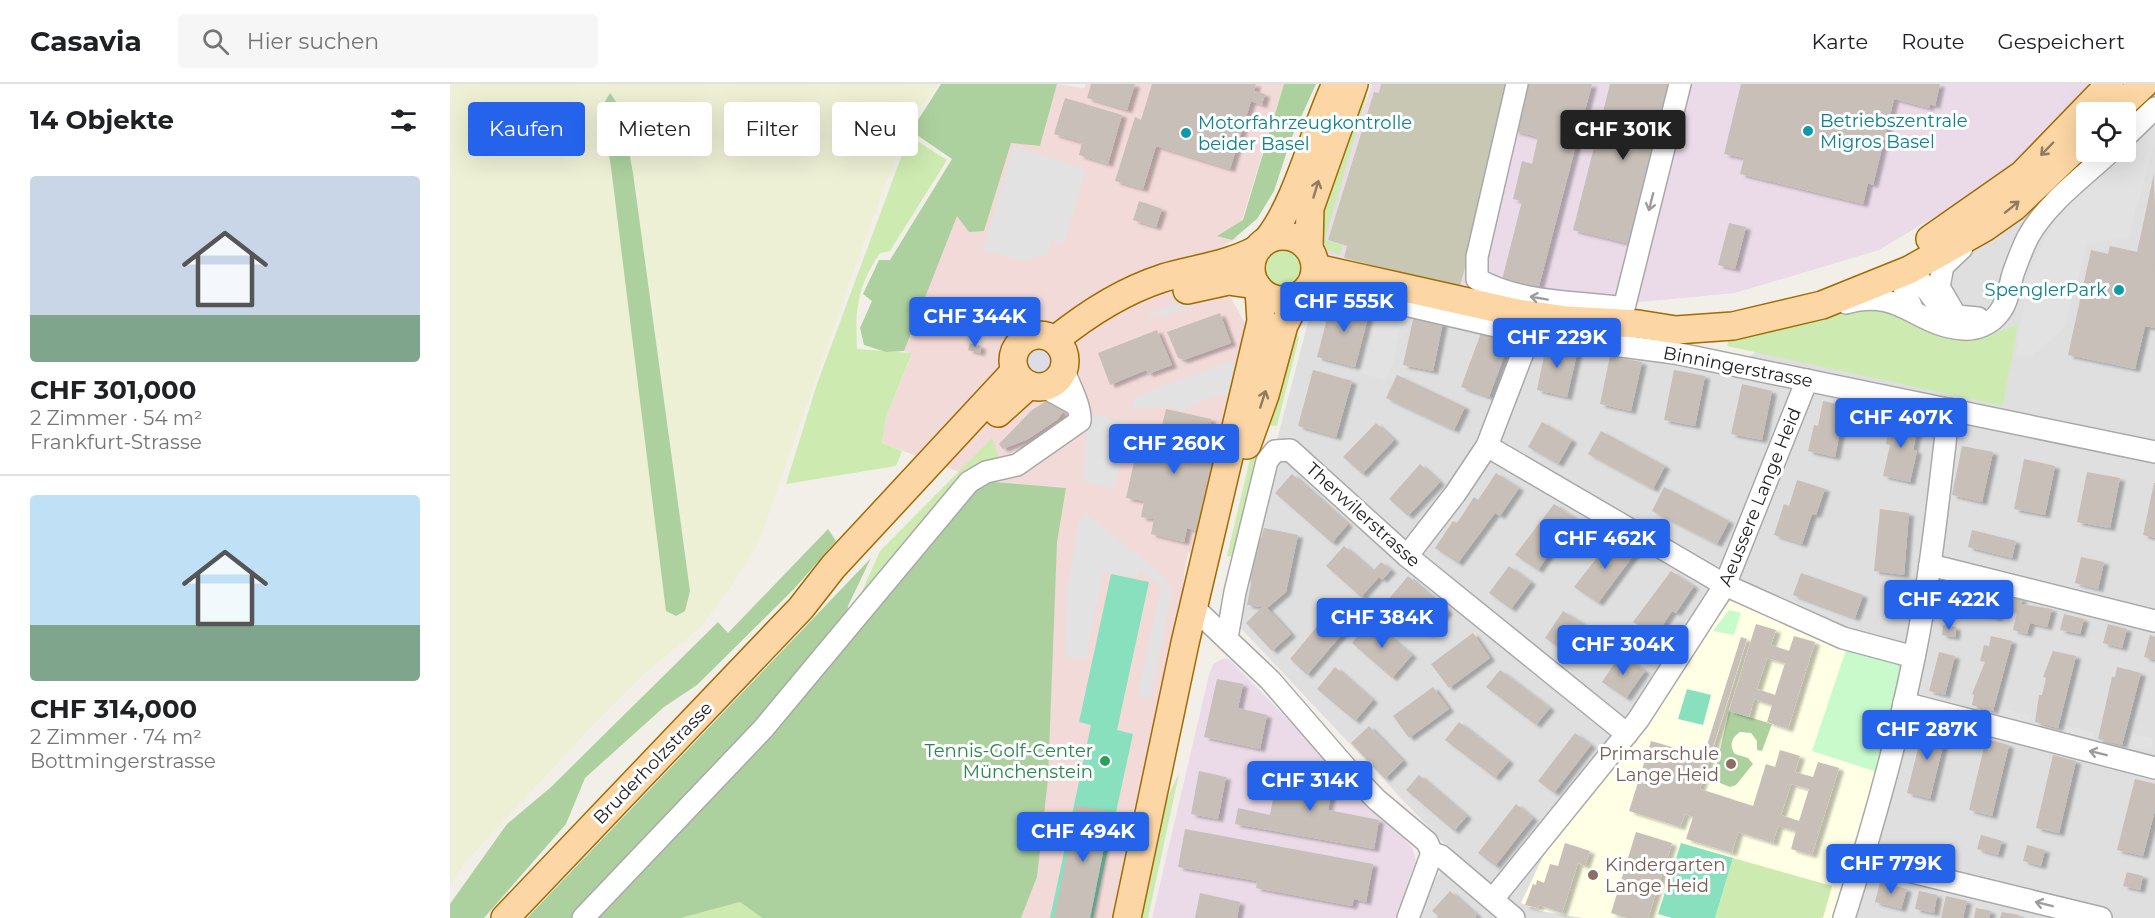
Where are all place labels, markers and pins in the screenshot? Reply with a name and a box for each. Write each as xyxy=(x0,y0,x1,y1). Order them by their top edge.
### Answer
pin: CHF 301K xyxy=(1561,110,1685,161)
place label: Betriebszentrale Migros Basel xyxy=(1820,110,1968,153)
place label: Motorfahrzeugkontrolle beider Basel xyxy=(1198,112,1412,155)
marker: Betriebszentrale Migros Basel xyxy=(1801,124,1815,138)
marker: Motorfahrzeugkontrolle beider Basel xyxy=(1179,126,1193,140)
place label: SpenglerPark xyxy=(1985,279,2107,301)
pin: CHF 555K xyxy=(1282,282,1406,333)
marker: SpenglerPark xyxy=(2112,283,2126,297)
pin: CHF 344K xyxy=(913,297,1037,348)
pin: CHF 229K xyxy=(1495,318,1619,369)
pin: CHF 407K xyxy=(1839,398,1963,449)
pin: CHF 260K xyxy=(1112,424,1236,475)
pin: CHF 462K xyxy=(1543,519,1667,570)
pin: CHF 422K xyxy=(1887,580,2011,631)
pin: CHF 384K xyxy=(1320,598,1444,649)
pin: CHF 304K xyxy=(1561,625,1685,676)
pin: CHF 287K xyxy=(1865,710,1989,761)
place label: Tennis-Golf-Center Münchenstein xyxy=(924,740,1093,783)
place label: Primarschule Lange Heid xyxy=(1599,743,1719,786)
marker: Tennis-Golf-Center Münchenstein xyxy=(1098,754,1112,768)
marker: Primarschule Lange Heid xyxy=(1724,757,1738,771)
pin: CHF 314K xyxy=(1248,761,1372,812)
pin: CHF 494K xyxy=(1021,812,1145,863)
pin: CHF 779K xyxy=(1829,844,1953,895)
place label: Kindergarten Lange Heid xyxy=(1605,854,1725,897)
marker: Kindergarten Lange Heid xyxy=(1586,868,1600,882)

